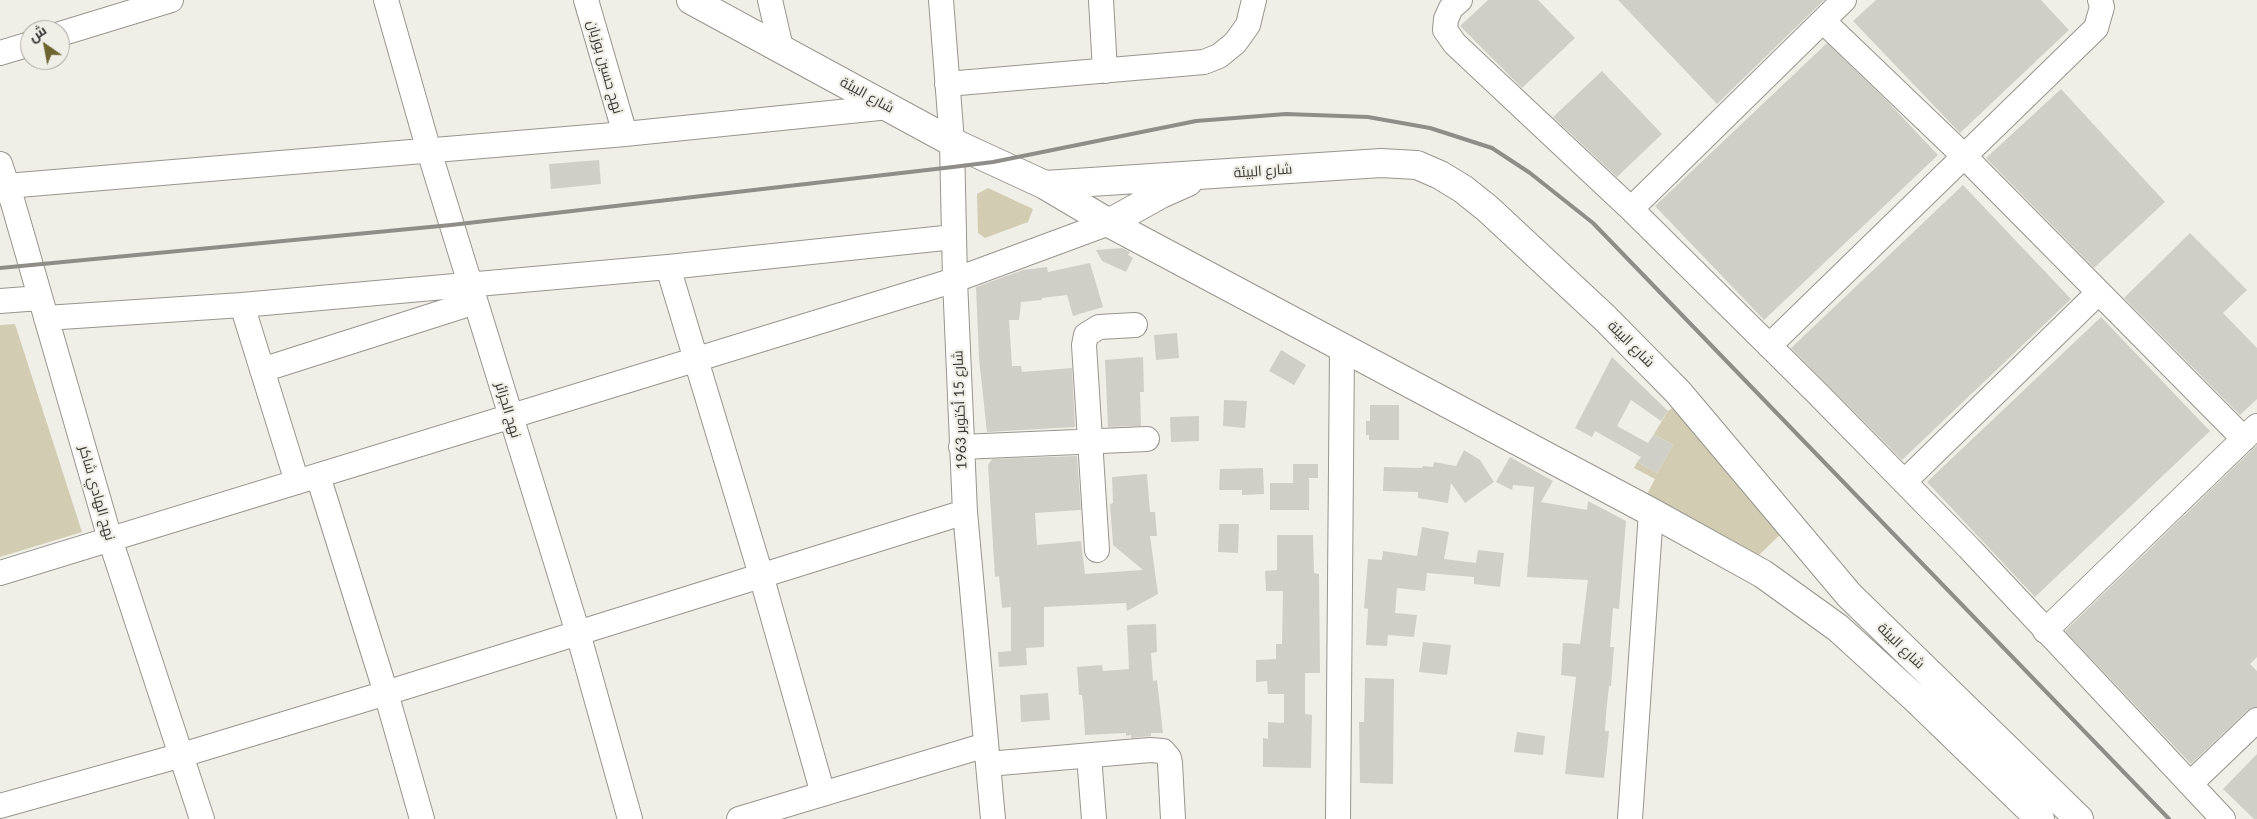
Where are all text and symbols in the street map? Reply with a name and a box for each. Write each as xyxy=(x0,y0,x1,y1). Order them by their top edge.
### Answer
street label: نهج حسين بوزيان xyxy=(584,18,626,116)
north arrow xyxy=(20,20,70,70)
text: ش xyxy=(25,21,49,45)
street label: شارع البيئة xyxy=(837,73,897,117)
street label: شارع البيئة xyxy=(1233,161,1293,181)
street label: شارع البيئة xyxy=(1604,317,1658,371)
street label: شارع 15 أكتوبر 1963 xyxy=(950,350,970,470)
street label: نهج الجزائر xyxy=(492,380,524,440)
street label: نهج الهادي شاكر xyxy=(75,444,119,542)
street label: شارع البيئة xyxy=(1874,620,1928,672)

